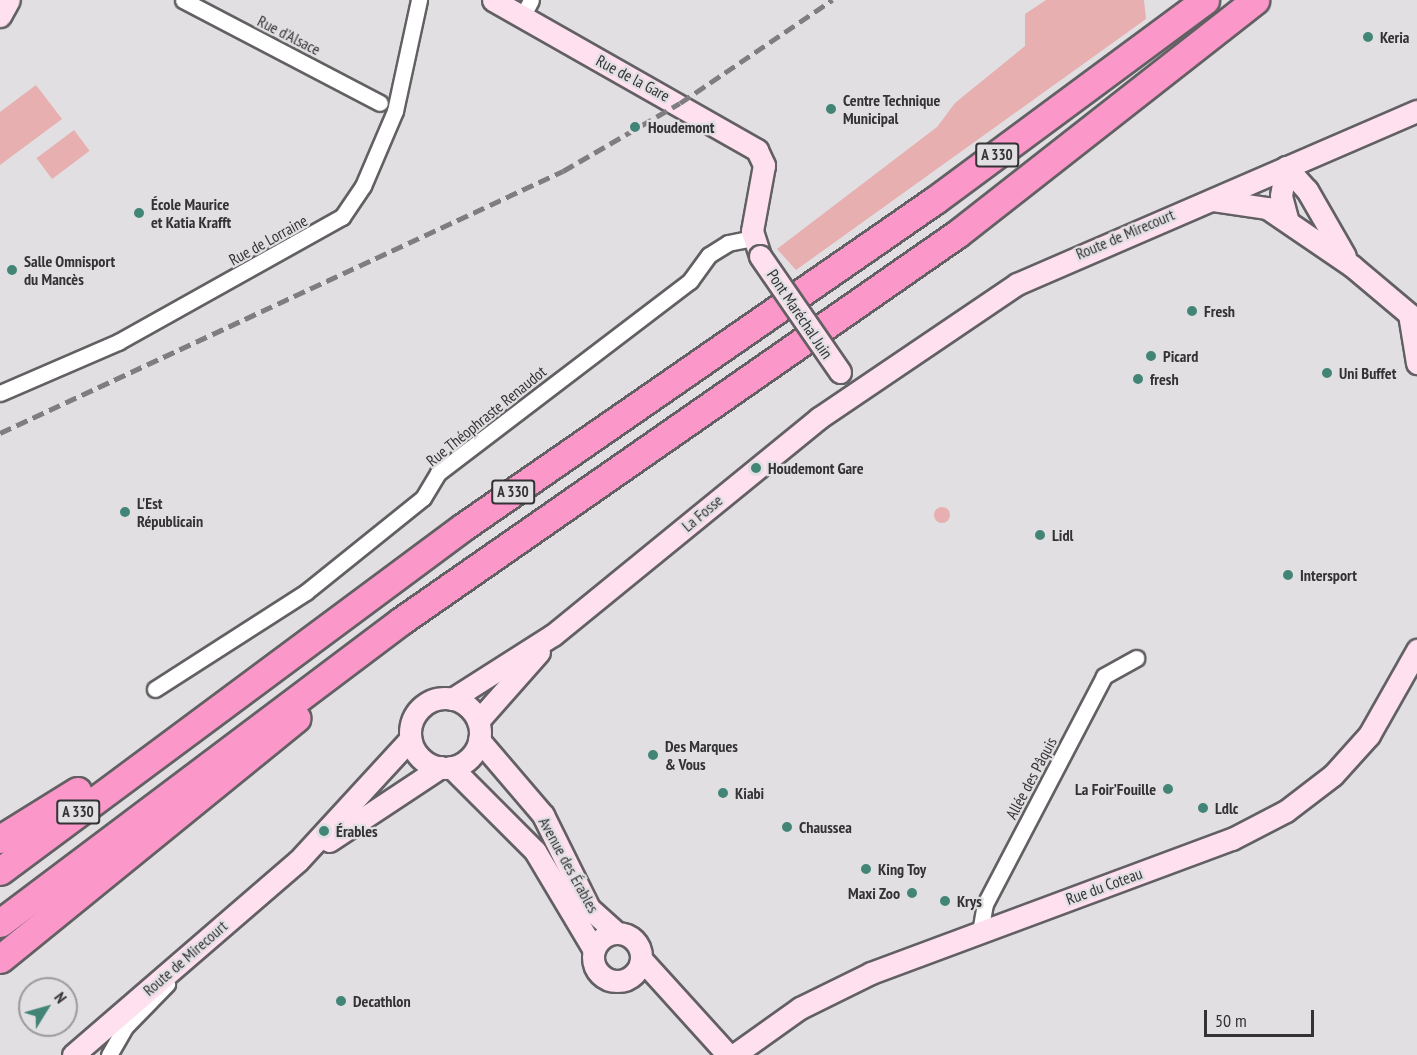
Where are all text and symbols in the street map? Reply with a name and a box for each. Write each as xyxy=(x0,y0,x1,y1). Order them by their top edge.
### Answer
street label: Rue d'Alsace xyxy=(254,11,324,59)
place label: Keria xyxy=(1380,27,1409,47)
marker: Keria xyxy=(1361,30,1375,44)
street label: Rue de la Gare xyxy=(593,51,673,105)
place label: Centre Technique Municipal xyxy=(843,90,941,128)
marker: Centre Technique Municipal xyxy=(824,102,838,116)
place label: Houdemont xyxy=(648,117,714,137)
marker: Houdemont xyxy=(626,118,644,136)
road number: A 330 xyxy=(974,143,1020,167)
place label: École Maurice et Katia Krafft xyxy=(151,194,231,232)
street label: Route de Mirecourt xyxy=(1073,205,1177,263)
marker: École Maurice et Katia Krafft xyxy=(132,206,146,220)
street label: Rue de Lorraine xyxy=(225,211,311,269)
place label: Salle Omnisport du Mancès xyxy=(24,251,115,289)
marker: Salle Omnisport du Mancès xyxy=(5,263,19,277)
street label: Pont Maréchal Juin xyxy=(763,266,837,362)
place label: Fresh xyxy=(1204,301,1235,321)
marker: Fresh xyxy=(1185,304,1199,318)
place label: Picard xyxy=(1163,346,1198,366)
marker: Picard xyxy=(1144,349,1158,363)
street label: Rue Théophraste Renaudot xyxy=(422,362,550,470)
place label: Uni Buffet xyxy=(1339,363,1396,383)
marker: Uni Buffet xyxy=(1320,366,1334,380)
place label: fresh xyxy=(1150,369,1179,389)
marker: fresh xyxy=(1131,372,1145,386)
place label: Houdemont Gare xyxy=(768,458,864,478)
marker: Houdemont Gare xyxy=(749,461,763,475)
road number: A 330 xyxy=(490,480,536,504)
street label: La Fosse xyxy=(678,490,726,536)
place label: L'Est Républicain xyxy=(137,493,203,531)
marker: L'Est Républicain xyxy=(118,505,132,519)
place label: Lidl xyxy=(1052,525,1073,545)
marker: Lidl xyxy=(1033,528,1047,542)
place label: Intersport xyxy=(1300,565,1357,585)
marker: Intersport xyxy=(1281,568,1295,582)
street label: Allée des Pâquis xyxy=(1001,734,1061,822)
place label: Des Marques & Vous xyxy=(665,736,738,774)
marker: Des Marques & Vous xyxy=(646,748,660,762)
place label: La Foir’Fouille xyxy=(1075,779,1156,799)
marker: La Foir’Fouille xyxy=(1161,782,1175,796)
place label: Kiabi xyxy=(735,783,764,803)
marker: Kiabi xyxy=(716,786,730,800)
place label: Ldlc xyxy=(1215,798,1238,818)
road number: A 330 xyxy=(56,800,100,824)
marker: Ldlc xyxy=(1196,801,1210,815)
street label: Avenue des Érables xyxy=(535,814,603,916)
place label: Chaussea xyxy=(799,817,852,837)
marker: Chaussea xyxy=(780,820,794,834)
place label: Érables xyxy=(336,821,378,841)
marker: Érables xyxy=(317,824,331,838)
place label: King Toy xyxy=(878,859,927,879)
marker: King Toy xyxy=(859,862,873,876)
street label: Rue du Coteau xyxy=(1063,863,1145,909)
place label: Maxi Zoo xyxy=(848,883,900,903)
marker: Maxi Zoo xyxy=(905,886,919,900)
place label: Krys xyxy=(957,891,982,911)
marker: Krys xyxy=(938,894,952,908)
street label: Route de Mirecourt xyxy=(139,916,231,1000)
north arrow xyxy=(18,977,78,1037)
text: N xyxy=(50,988,71,1007)
place label: Decathlon xyxy=(353,991,411,1011)
marker: Decathlon xyxy=(334,994,348,1008)
scale bar xyxy=(1207,998,1316,1036)
text: 50 m xyxy=(1215,1009,1247,1032)

